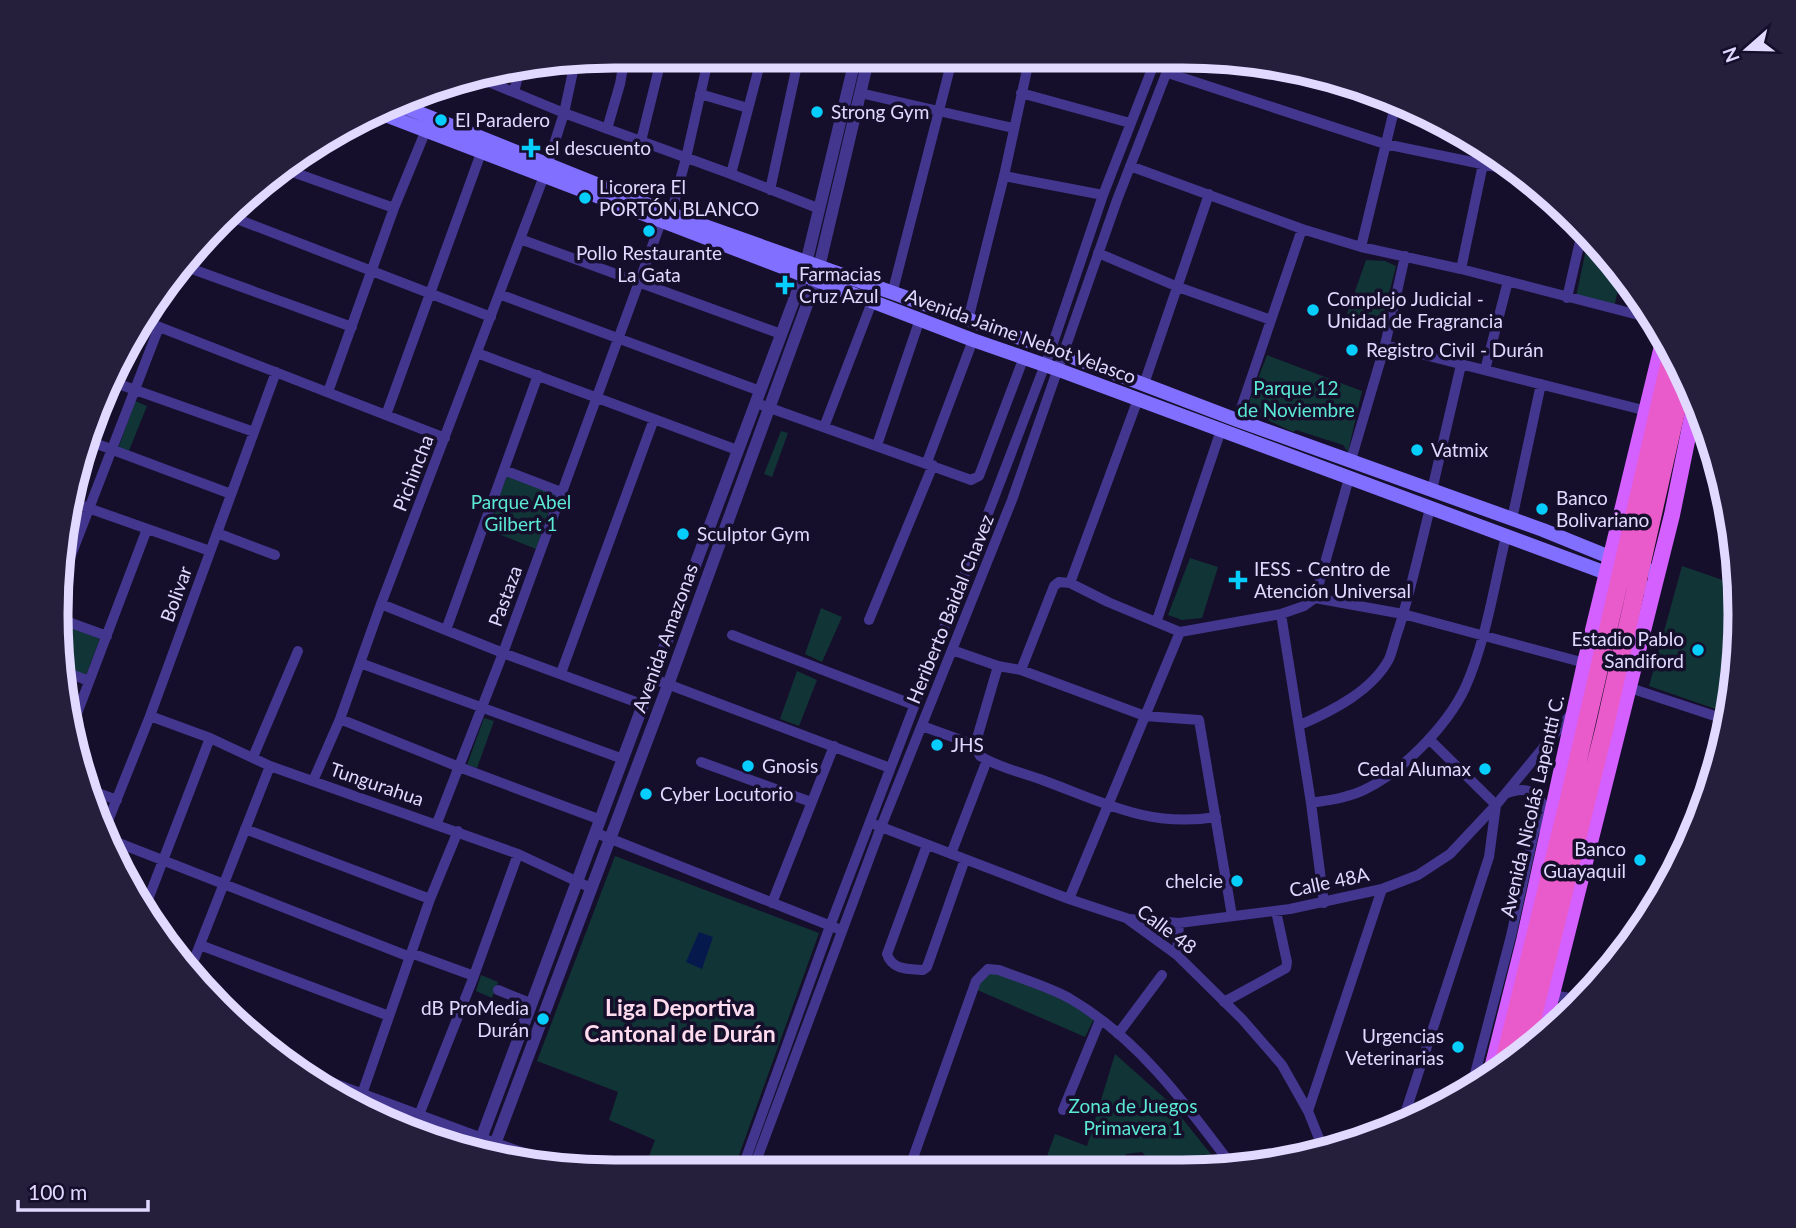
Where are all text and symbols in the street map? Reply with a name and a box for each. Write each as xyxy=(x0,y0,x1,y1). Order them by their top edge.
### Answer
north arrow xyxy=(1712,14,1782,84)
text: N xyxy=(1717,44,1744,66)
place label: Strong Gym xyxy=(831,100,929,123)
marker: Strong Gym xyxy=(809,104,825,120)
place label: El Paradero xyxy=(455,108,550,131)
marker: El Paradero xyxy=(433,112,449,128)
place label: el descuento xyxy=(545,136,651,159)
marker: el descuento xyxy=(523,140,539,156)
place label: Licorera El PORTÓN BLANCO xyxy=(599,175,759,220)
marker: Licorera El PORTÓN BLANCO xyxy=(577,190,593,206)
marker: Pollo Restaurante La Gata xyxy=(641,223,657,239)
place label: Pollo Restaurante La Gata xyxy=(576,241,722,286)
place label: Farmacias Cruz Azul xyxy=(799,262,881,307)
marker: Farmacias Cruz Azul xyxy=(777,277,793,293)
street label: Avenida Jaime Nebot Velasco xyxy=(903,283,1139,388)
place label: Complejo Judicial - Unidad de Fragrancia xyxy=(1327,287,1503,332)
marker: Complejo Judicial - Unidad de Fragrancia xyxy=(1305,302,1321,318)
place label: Registro Civil - Durán xyxy=(1366,338,1544,361)
marker: Registro Civil - Durán xyxy=(1344,342,1360,358)
park label: Parque 12 de Noviembre xyxy=(1237,376,1355,421)
street label: Pichincha xyxy=(387,431,438,514)
place label: Vatmix xyxy=(1431,438,1489,461)
marker: Vatmix xyxy=(1409,442,1425,458)
place label: Banco Bolivariano xyxy=(1556,486,1649,531)
park label: Parque Abel Gilbert 1 xyxy=(471,490,571,535)
marker: Banco Bolivariano xyxy=(1534,501,1550,517)
street label: Heriberto Baidal Chavez xyxy=(901,511,998,707)
place label: Sculptor Gym xyxy=(697,522,810,545)
marker: Sculptor Gym xyxy=(675,526,691,542)
place label: IESS - Centro de Atención Universal xyxy=(1254,557,1411,602)
street label: Avenida Amazonas xyxy=(627,560,702,715)
street label: Pastaza xyxy=(483,562,526,629)
street label: Bolivar xyxy=(155,563,196,625)
marker: IESS - Centro de Atención Universal xyxy=(1228,570,1248,590)
place label: Estadio Pablo Sandiford xyxy=(1571,627,1684,672)
marker: Estadio Pablo Sandiford xyxy=(1690,642,1706,658)
street label: Avenida Nicolás Lapentti C. xyxy=(1495,692,1568,919)
place label: JHS xyxy=(951,733,984,756)
marker: JHS xyxy=(929,737,945,753)
place label: Gnosis xyxy=(762,754,818,777)
street label: Tungurahua xyxy=(327,757,427,810)
place label: Cedal Alumax xyxy=(1357,757,1472,780)
marker: Gnosis xyxy=(740,758,756,774)
marker: Cedal Alumax xyxy=(1477,761,1493,777)
place label: Cyber Locutorio xyxy=(660,782,794,805)
marker: Cyber Locutorio xyxy=(638,786,654,802)
place label: Banco Guayaquil xyxy=(1543,837,1626,882)
marker: Banco Guayaquil xyxy=(1632,852,1648,868)
street label: Calle 48A xyxy=(1287,862,1371,901)
place label: chelcie xyxy=(1165,869,1223,892)
marker: chelcie xyxy=(1229,873,1245,889)
street label: Calle 48 xyxy=(1133,899,1201,958)
district label: Liga Deportiva Cantonal de Durán xyxy=(584,993,776,1047)
place label: dB ProMedia Durán xyxy=(421,996,529,1041)
marker: dB ProMedia Durán xyxy=(535,1011,551,1027)
place label: Urgencias Veterinarias xyxy=(1345,1024,1444,1069)
marker: Urgencias Veterinarias xyxy=(1450,1039,1466,1055)
park label: Zona de Juegos Primavera 1 xyxy=(1069,1094,1197,1139)
scale bar xyxy=(18,1168,147,1212)
text: 100 m xyxy=(28,1179,87,1204)

